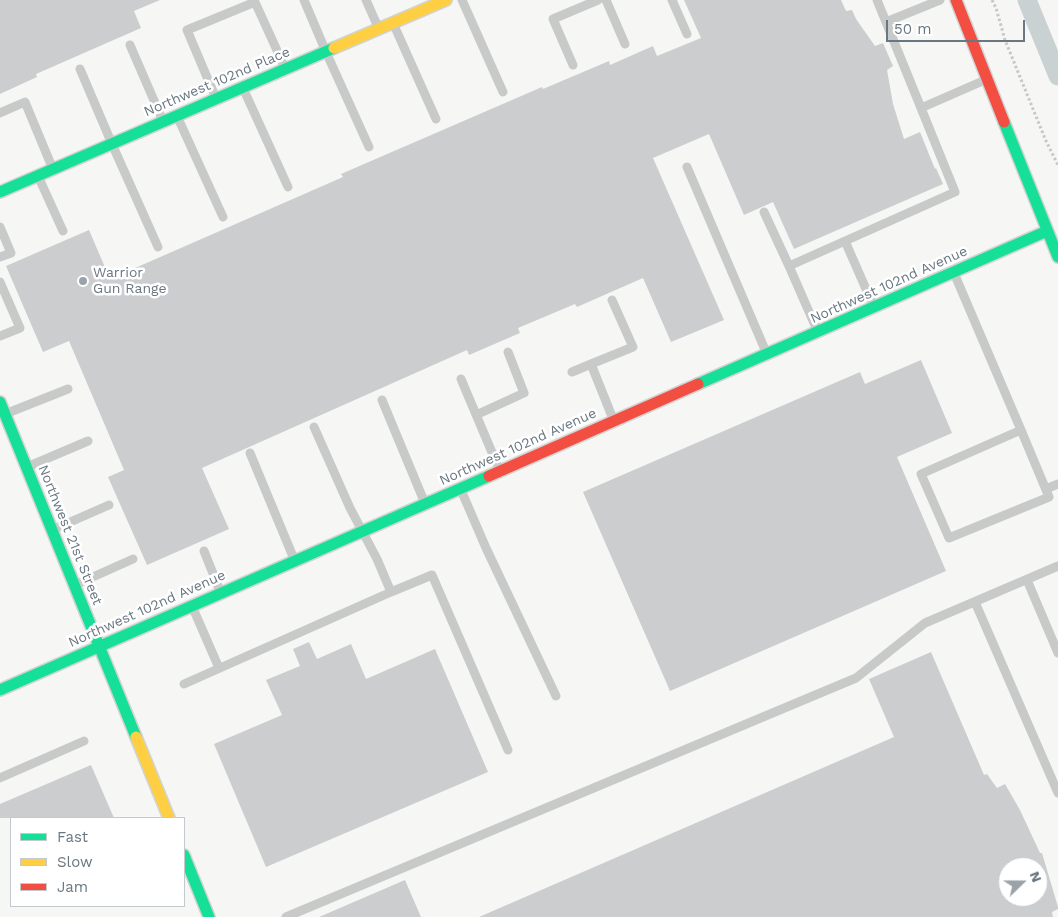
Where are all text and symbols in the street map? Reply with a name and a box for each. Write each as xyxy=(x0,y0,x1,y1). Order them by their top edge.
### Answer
scale bar xyxy=(888,10,1027,42)
text: 50 m xyxy=(894,20,931,38)
street label: Northwest 102nd Place xyxy=(141,44,293,120)
street label: Northwest 102nd Avenue xyxy=(808,243,970,327)
place label: Warrior Gun Range xyxy=(93,265,167,298)
marker: Warrior Gun Range xyxy=(77,275,89,287)
street label: Northwest 102nd Avenue xyxy=(437,405,599,489)
street label: Northwest 21st Street xyxy=(34,462,106,608)
street label: Northwest 102nd Avenue xyxy=(66,567,228,651)
legend xyxy=(10,817,185,907)
text: Fast xyxy=(57,828,88,846)
text: Slow xyxy=(57,853,93,871)
north arrow xyxy=(998,857,1048,907)
text: N xyxy=(1027,869,1045,885)
text: Jam xyxy=(57,878,88,896)

